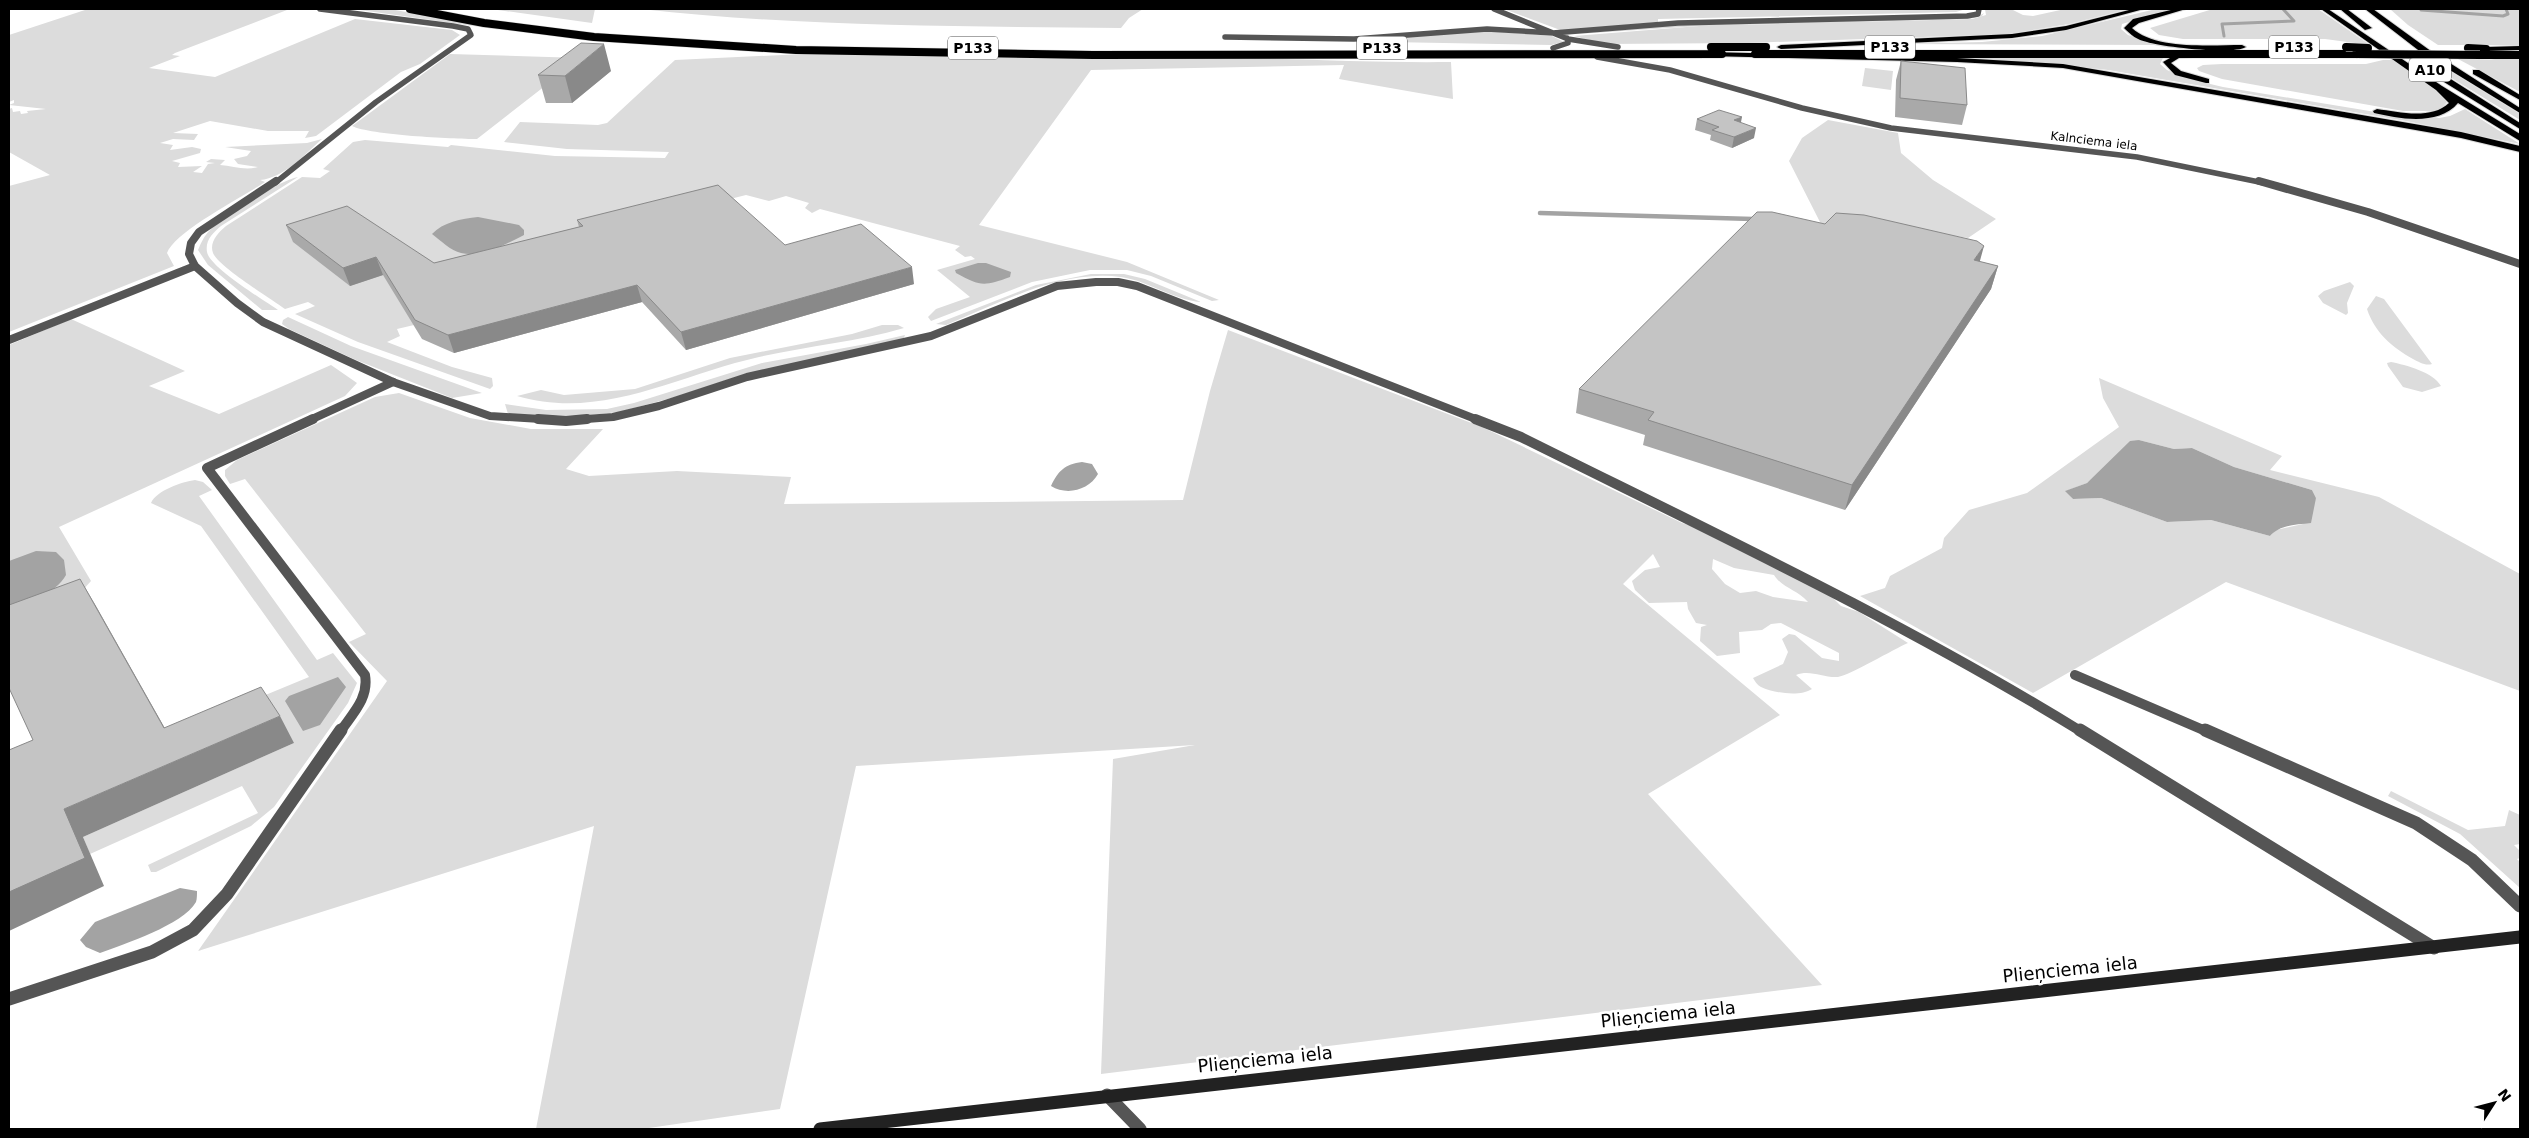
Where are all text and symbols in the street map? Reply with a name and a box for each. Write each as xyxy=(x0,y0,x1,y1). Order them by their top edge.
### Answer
road number: P133 xyxy=(948,36,998,59)
road number: P133 xyxy=(1357,36,1407,59)
road number: P133 xyxy=(1865,36,1915,58)
road number: P133 xyxy=(2269,36,2319,58)
road number: A10 xyxy=(2409,58,2451,82)
street label: Kalnciema iela xyxy=(2050,129,2138,153)
street label: Plieņciema iela xyxy=(2001,951,2139,987)
street label: Plieņciema iela xyxy=(1599,996,1737,1032)
street label: Plieņciema iela xyxy=(1196,1041,1334,1077)
north arrow xyxy=(2469,1078,2519,1128)
text: N xyxy=(2495,1086,2514,1105)

